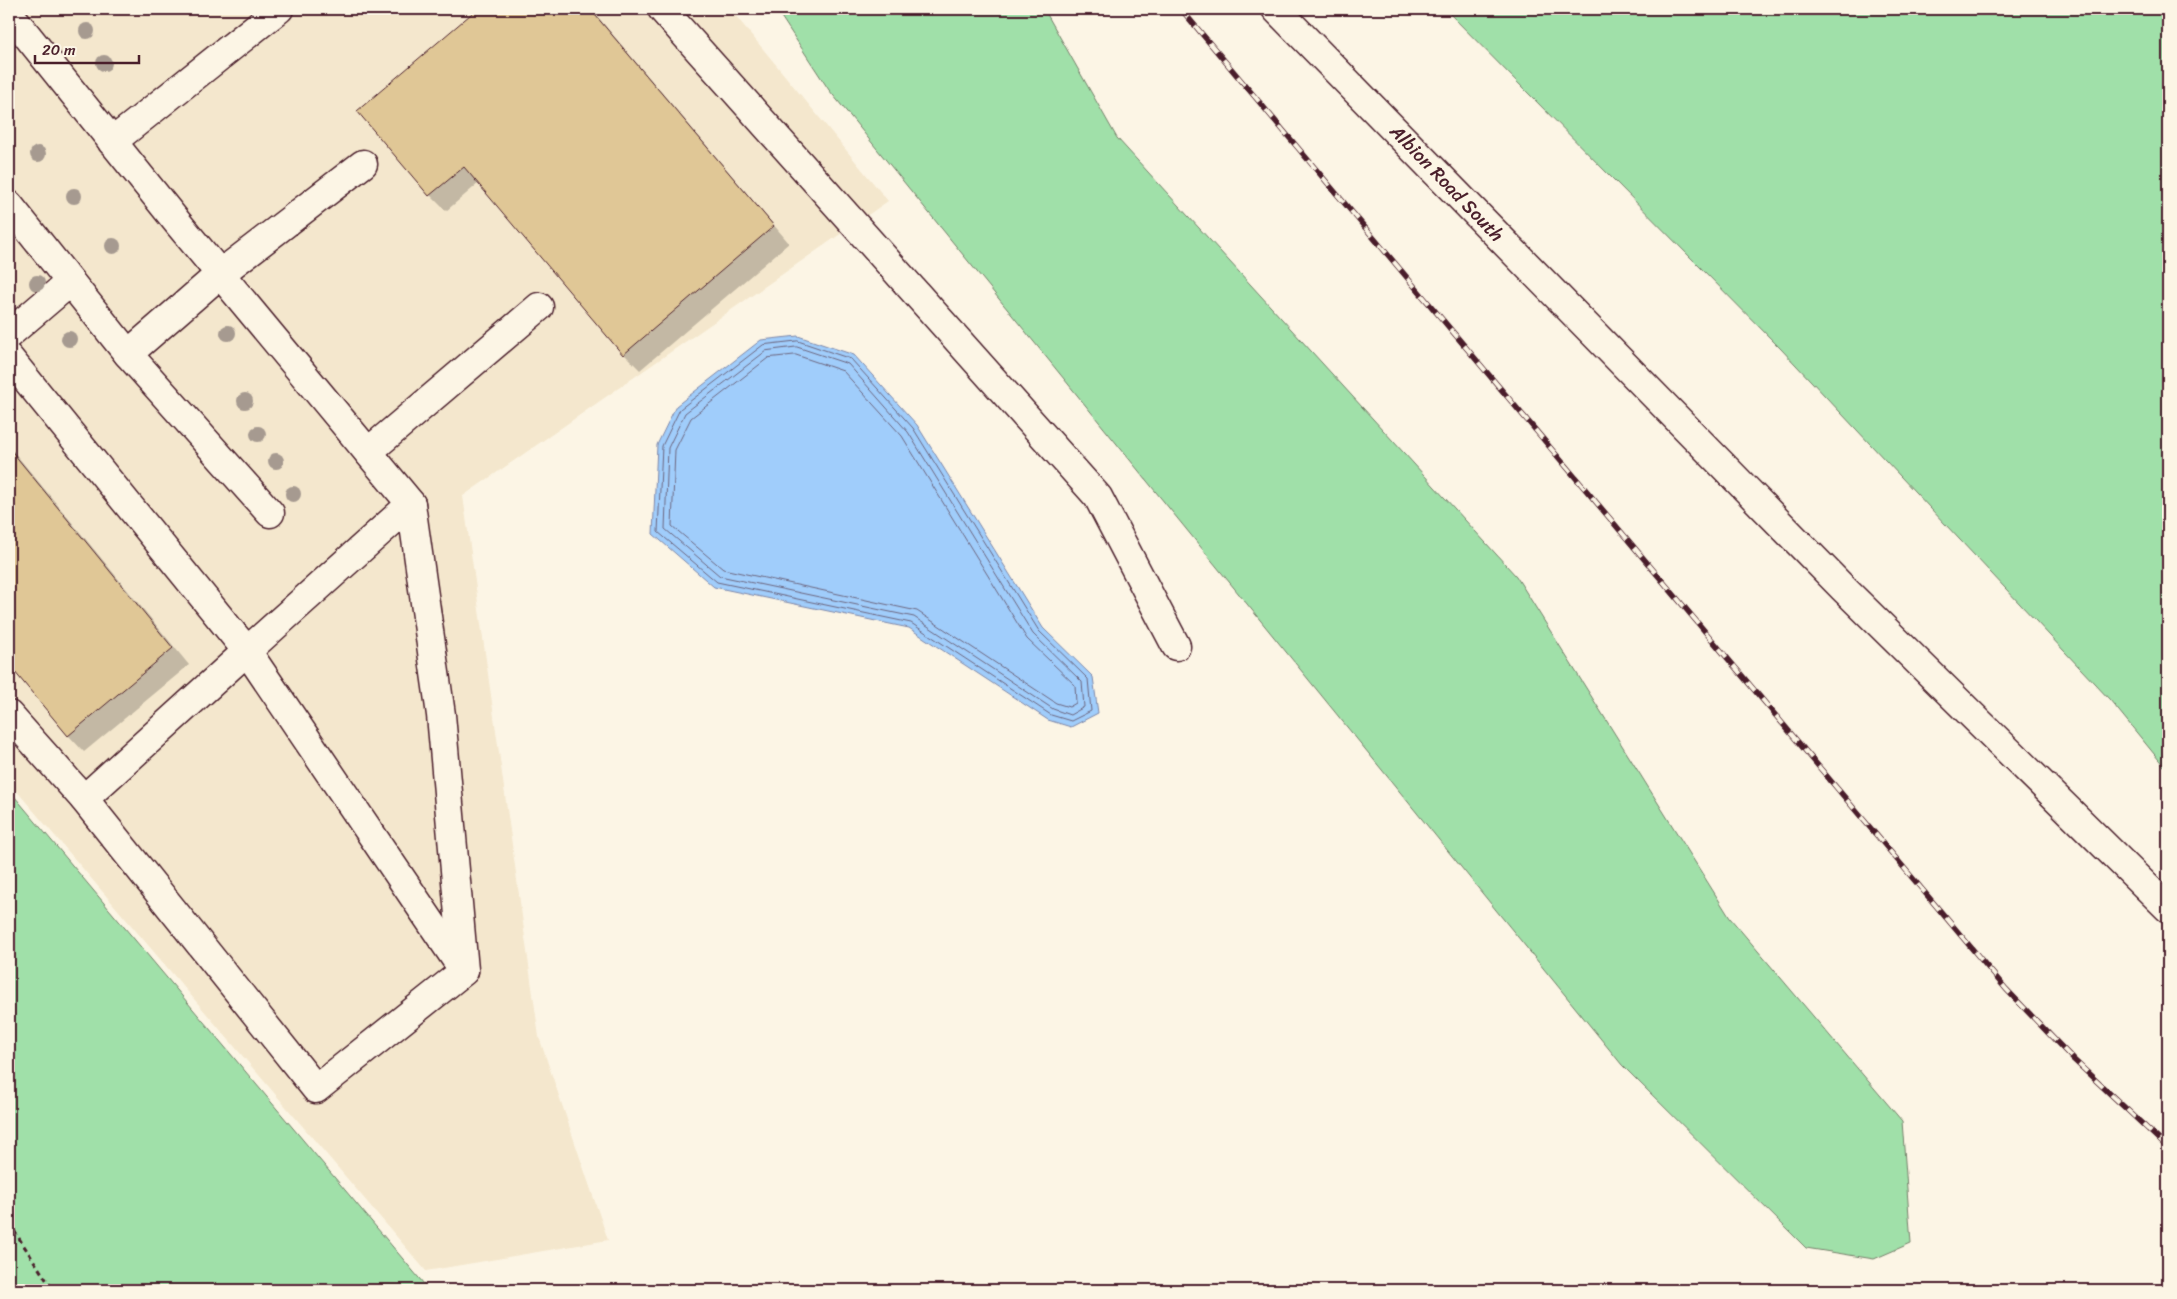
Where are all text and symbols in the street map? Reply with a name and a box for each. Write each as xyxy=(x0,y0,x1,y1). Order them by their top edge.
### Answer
scale bar xyxy=(35,32,139,64)
text: 20 m xyxy=(42,37,76,63)
street label: Albion Road South xyxy=(1381,116,1512,250)

